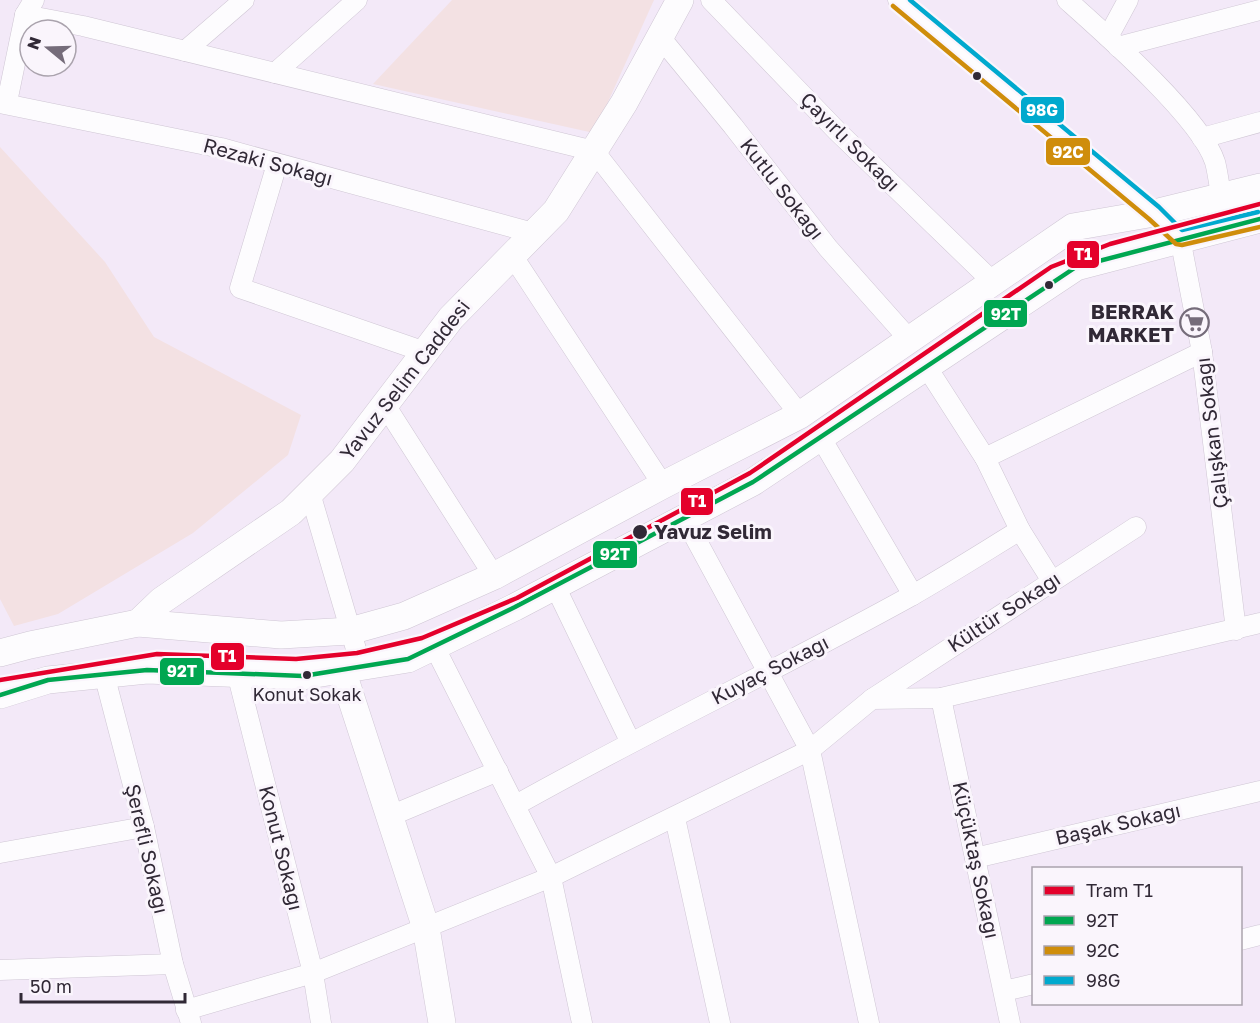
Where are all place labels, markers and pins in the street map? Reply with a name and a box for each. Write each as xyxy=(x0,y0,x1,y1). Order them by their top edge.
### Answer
unlabelled marker xyxy=(971,70,983,82)
unlabelled marker xyxy=(1043,279,1055,291)
place label: BERRAK MARKET xyxy=(1088,299,1174,346)
supermarket icon: BERRAK MARKET xyxy=(1179,307,1211,339)
place label: Yavuz Selim xyxy=(654,519,772,543)
marker: Yavuz Selim xyxy=(631,523,649,541)
marker: Konut Sokak xyxy=(301,669,313,681)
place label: Konut Sokak xyxy=(252,683,362,705)

